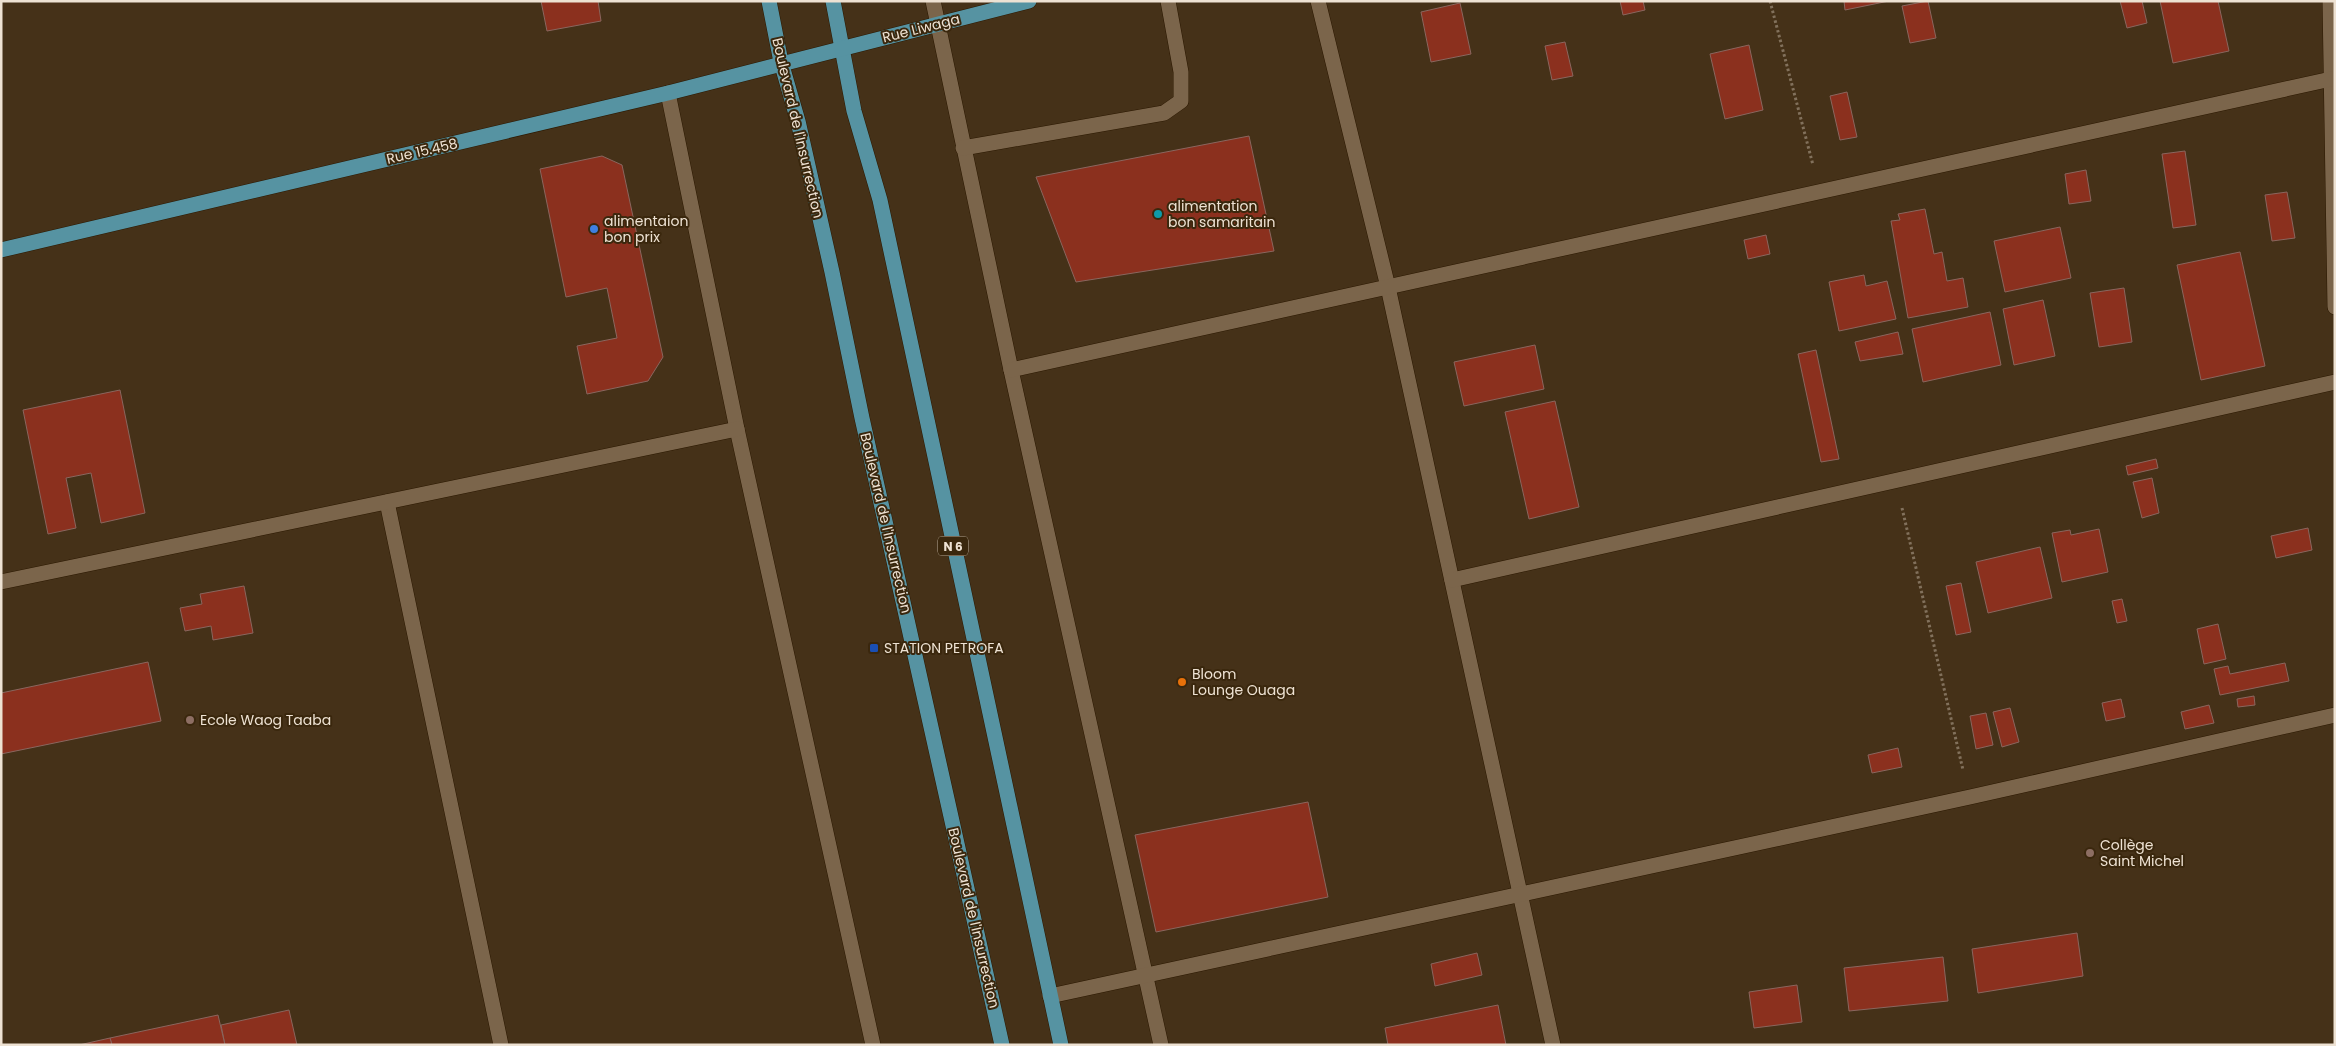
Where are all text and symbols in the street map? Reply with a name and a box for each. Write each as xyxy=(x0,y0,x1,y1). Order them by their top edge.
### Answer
street label: Rue Liwaga xyxy=(880,9,962,47)
street label: Boulevard de l'Insurrection xyxy=(767,36,829,220)
street label: Rue 15.458 xyxy=(384,133,460,169)
place label: alimentation bon samaritain xyxy=(1168,196,1275,232)
marker: alimentation bon samaritain xyxy=(1152,208,1164,220)
place label: alimentaion bon prix xyxy=(604,211,688,247)
marker: alimentaion bon prix xyxy=(588,223,600,235)
street label: Boulevard de l'Insurrection xyxy=(855,431,917,615)
road number: N 6 xyxy=(938,536,968,556)
place label: STATION PETROFA xyxy=(884,638,1004,658)
marker: STATION PETROFA xyxy=(868,642,880,654)
place label: Bloom Lounge Ouaga xyxy=(1192,664,1295,700)
marker: Bloom Lounge Ouaga xyxy=(1176,676,1188,688)
place label: Ecole Waog Taaba xyxy=(200,710,331,730)
marker: Ecole Waog Taaba xyxy=(184,714,196,726)
street label: Boulevard de l'Insurrection xyxy=(943,826,1005,1010)
place label: Collège Saint Michel xyxy=(2100,835,2184,871)
marker: Collège Saint Michel xyxy=(2084,847,2096,859)

